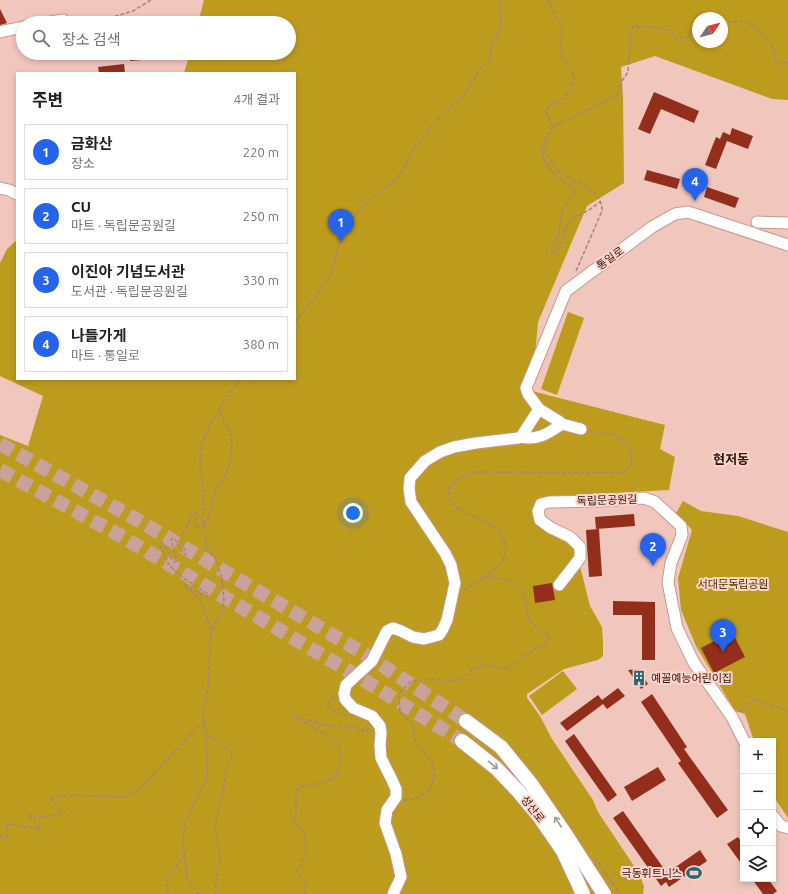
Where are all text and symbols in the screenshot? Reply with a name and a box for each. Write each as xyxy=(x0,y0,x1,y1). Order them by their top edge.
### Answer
north arrow xyxy=(692,12,728,48)
search box xyxy=(16,16,296,60)
icon: search xyxy=(30,27,52,49)
text: 장소 검색 xyxy=(62,31,121,48)
text: 주변 xyxy=(32,90,63,109)
text: 4개 결과 xyxy=(234,92,280,106)
text: 금화산 xyxy=(71,135,112,152)
text: 1 xyxy=(42,145,50,159)
text: 220 m xyxy=(243,145,279,159)
text: 장소 xyxy=(71,156,95,170)
pin: 4 xyxy=(682,168,708,201)
text: CU xyxy=(71,198,91,215)
text: 2 xyxy=(42,209,50,223)
text: 250 m xyxy=(243,209,279,223)
pin: 1 xyxy=(328,209,354,242)
text: 마트 · 독립문공원길 xyxy=(71,218,176,232)
street label: 통일로 xyxy=(594,244,626,272)
text: 이진아 기념도서관 xyxy=(71,263,185,280)
text: 3 xyxy=(42,273,50,287)
text: 330 m xyxy=(243,273,279,287)
text: 도서관 · 독립문공원길 xyxy=(71,284,188,298)
text: 나들가게 xyxy=(71,327,126,344)
text: 4 xyxy=(42,337,50,351)
text: 380 m xyxy=(243,337,279,351)
text: 마트 · 통일로 xyxy=(71,348,140,362)
district label: 현저동 xyxy=(713,452,749,466)
street label: 독립문공원길 xyxy=(576,493,638,507)
your location xyxy=(343,503,363,523)
pin: 2 xyxy=(640,533,666,566)
park label: 서대문독립공원 xyxy=(698,578,768,590)
pin: 3 xyxy=(710,619,736,652)
building icon: 예꼴예능어린이집 xyxy=(630,669,648,687)
place label: 예꼴예능어린이집 xyxy=(651,672,732,684)
map controls xyxy=(740,738,776,882)
button: + xyxy=(740,738,776,774)
one-way arrow xyxy=(487,760,498,769)
button: − xyxy=(740,774,776,810)
street label: 성산로 xyxy=(519,793,547,825)
button: locate xyxy=(740,810,776,846)
one-way arrow xyxy=(554,817,562,828)
button: layers xyxy=(740,846,776,882)
sports icon: 극동휘트니스 xyxy=(685,864,703,882)
place label: 극동휘트니스 xyxy=(621,867,682,879)

